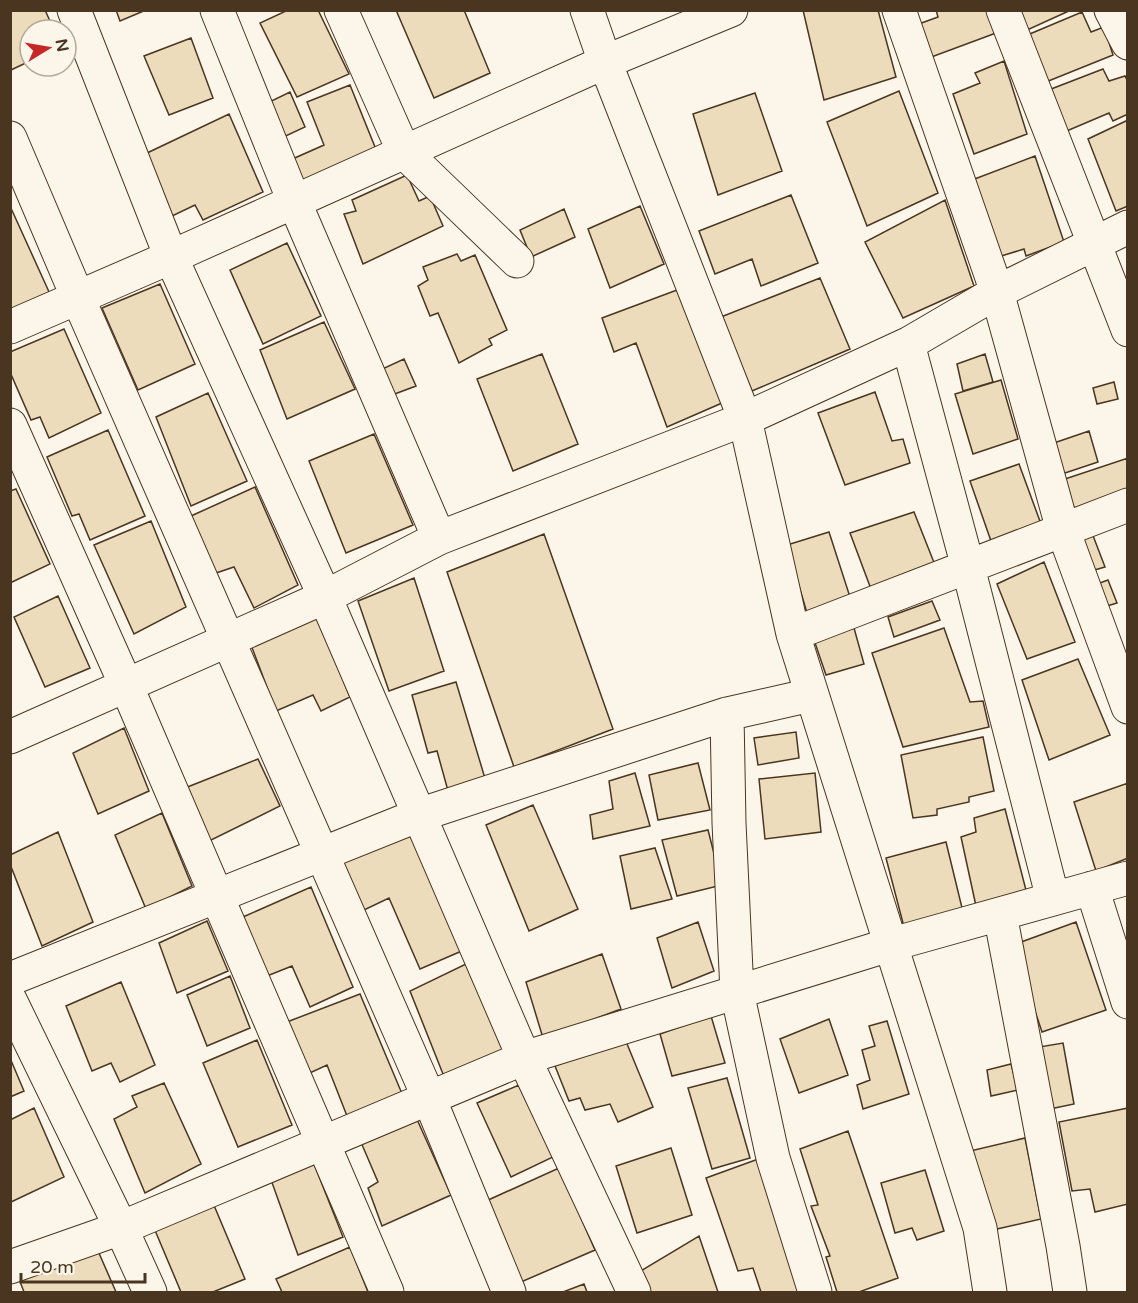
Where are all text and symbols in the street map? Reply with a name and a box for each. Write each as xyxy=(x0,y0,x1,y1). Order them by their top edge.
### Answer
north arrow xyxy=(18,18,78,78)
text: N xyxy=(51,37,73,54)
scale bar xyxy=(21,1246,146,1284)
text: 20 m xyxy=(30,1256,74,1278)

